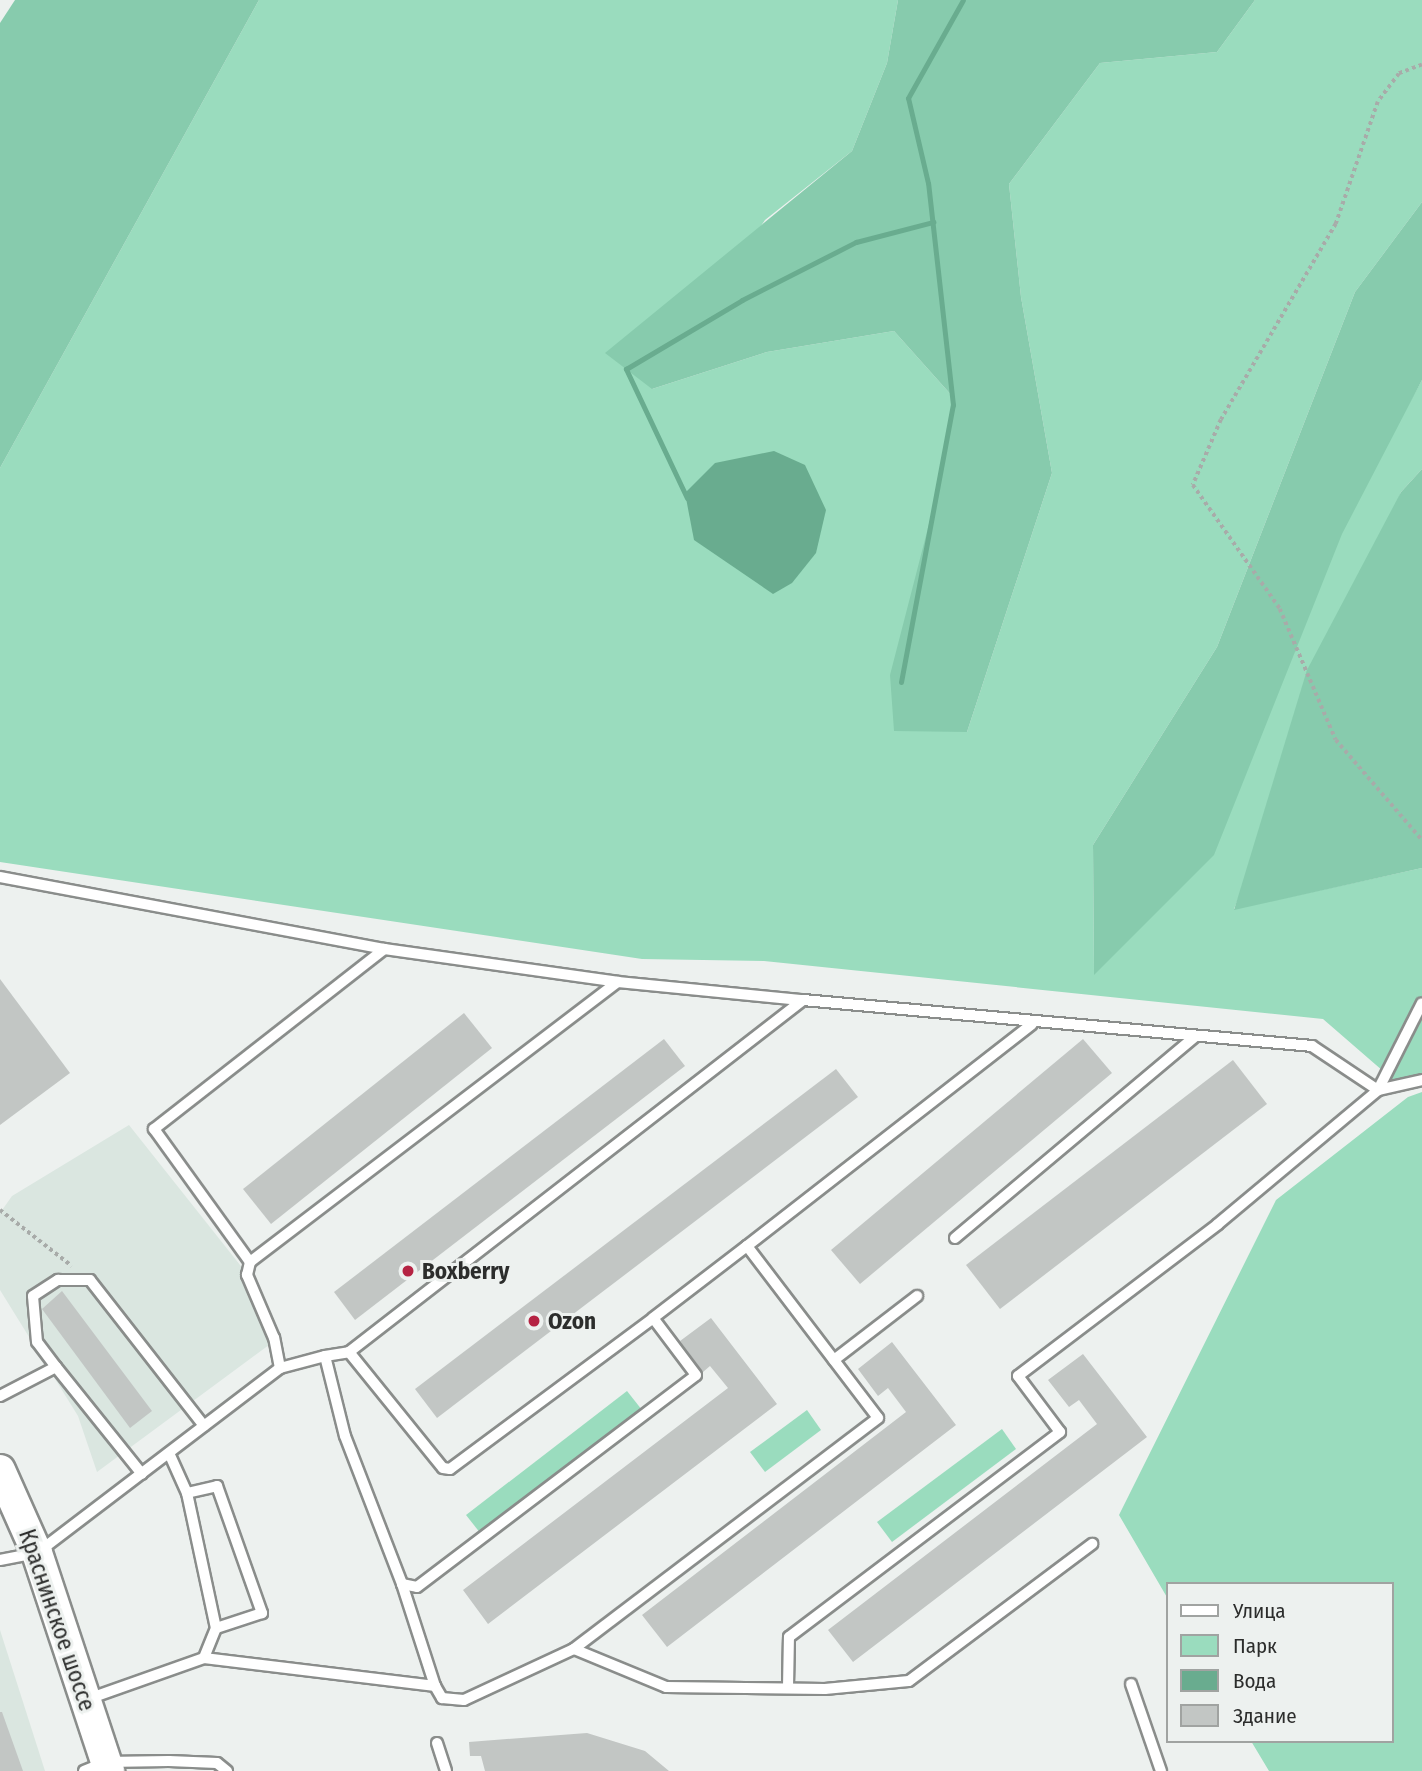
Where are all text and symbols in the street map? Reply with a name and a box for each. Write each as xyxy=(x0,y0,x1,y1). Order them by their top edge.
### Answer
place label: Boxberry xyxy=(422,1257,510,1285)
marker: Boxberry xyxy=(400,1263,416,1279)
place label: Ozon xyxy=(548,1307,596,1335)
marker: Ozon xyxy=(526,1313,542,1329)
street label: Краснинское шоссе xyxy=(13,1526,101,1714)
legend xyxy=(1166,1582,1394,1743)
text: Улица xyxy=(1233,1598,1286,1624)
text: Парк xyxy=(1233,1633,1277,1659)
text: Вода xyxy=(1233,1668,1276,1694)
text: Здание xyxy=(1233,1703,1297,1729)

